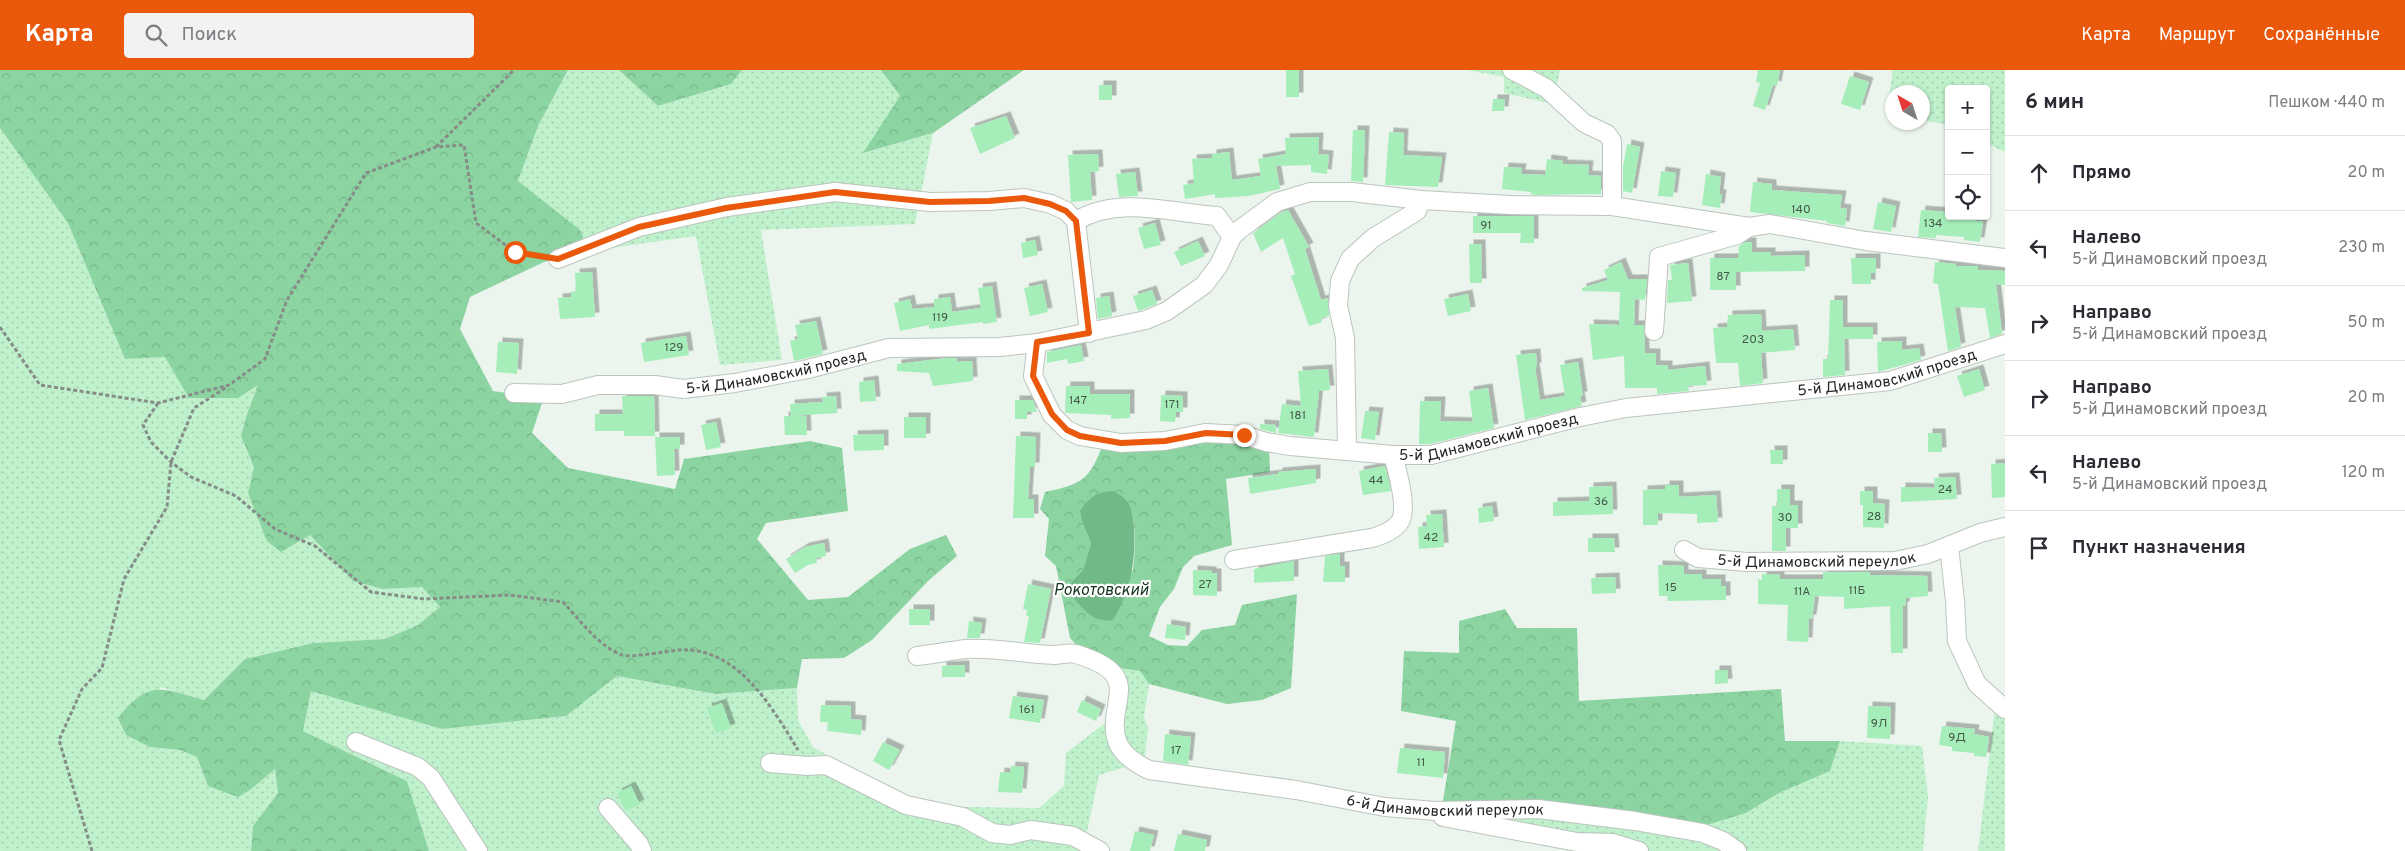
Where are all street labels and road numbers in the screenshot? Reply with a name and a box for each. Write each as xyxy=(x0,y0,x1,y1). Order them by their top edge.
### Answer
street label: 5-й Динамовский проезд xyxy=(685,346,868,400)
street label: 5-й Динамовский проезд xyxy=(1797,346,1979,401)
street label: 5-й Динамовский проезд xyxy=(1399,410,1580,467)
street label: 5-й Динамовский переулок xyxy=(1717,549,1918,573)
street label: 6-й Динамовский переулок xyxy=(1345,792,1545,822)

